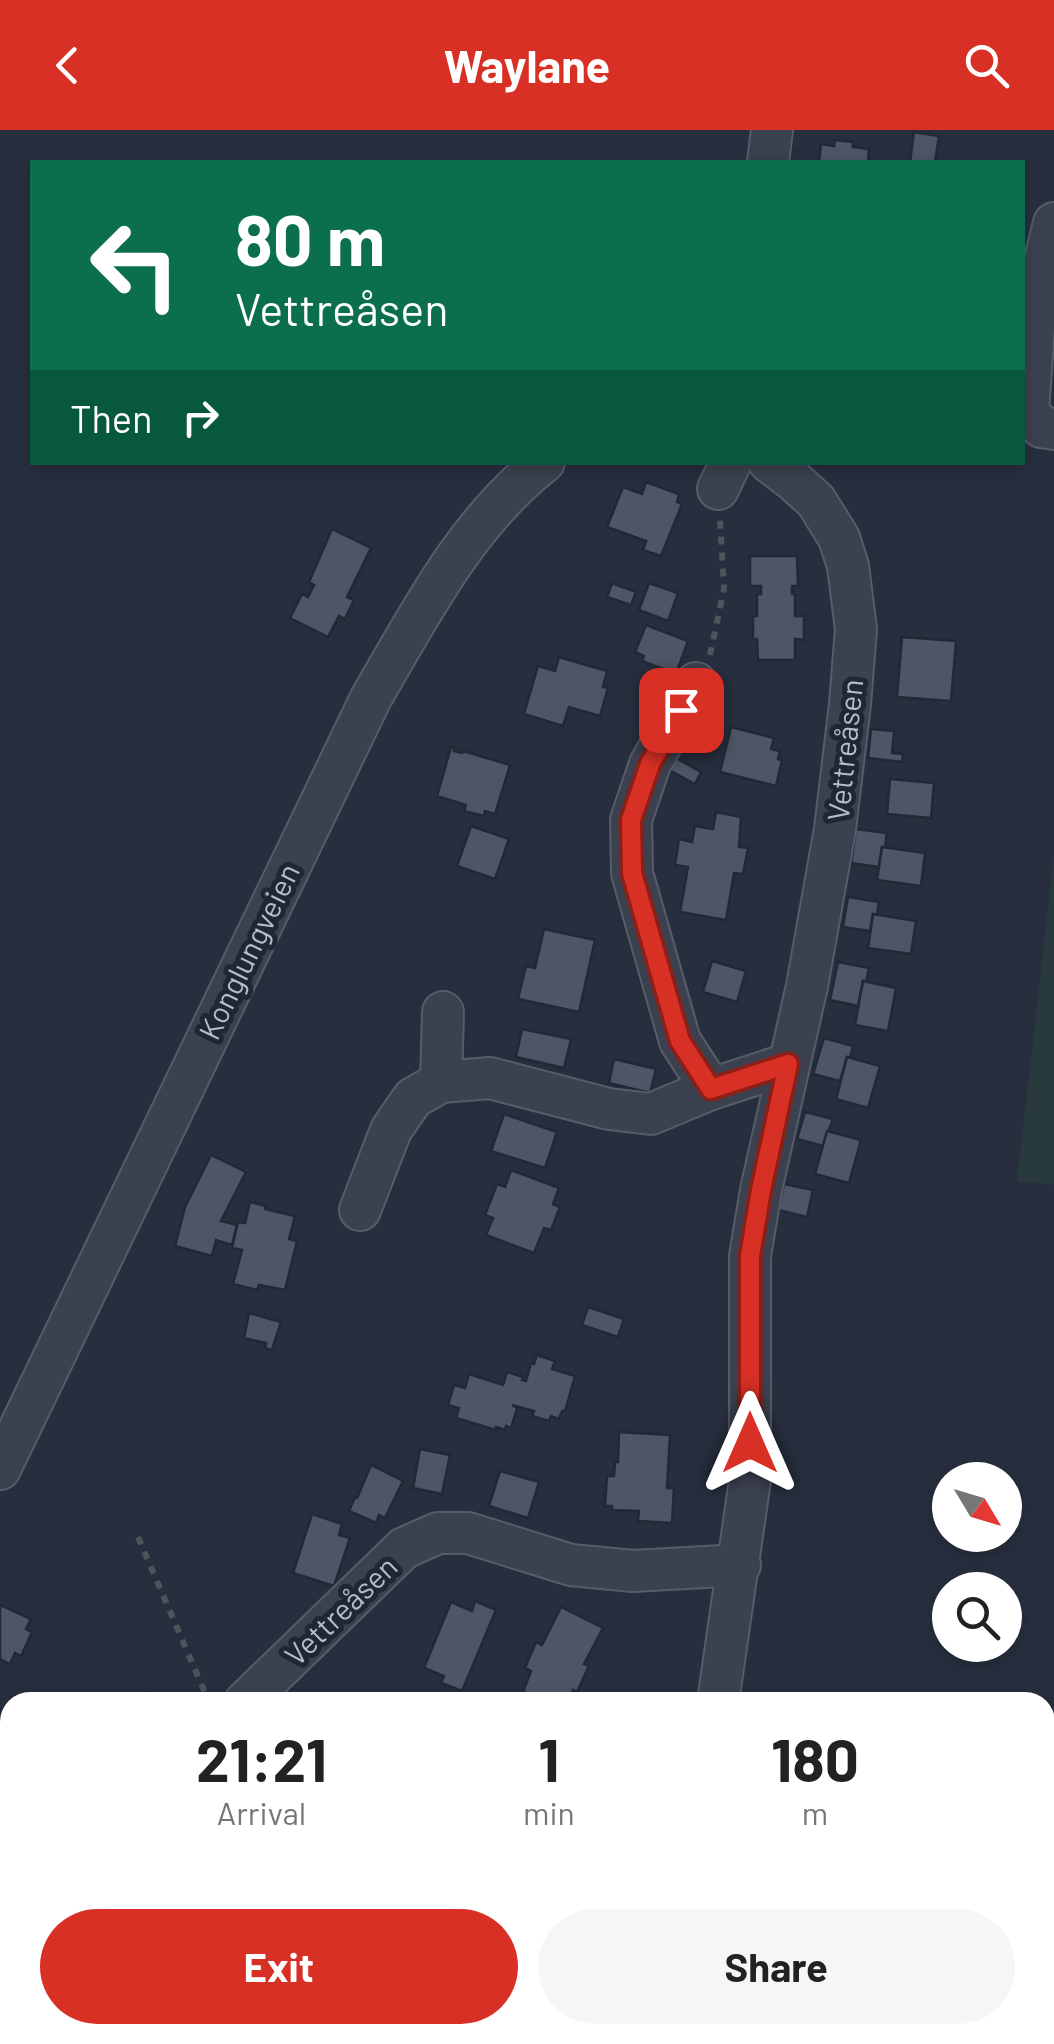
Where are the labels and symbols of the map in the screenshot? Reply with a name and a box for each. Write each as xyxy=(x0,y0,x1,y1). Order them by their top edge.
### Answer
pin xyxy=(639,668,724,753)
street label: Vettreåsen xyxy=(819,677,869,823)
street label: Konglungveien xyxy=(190,857,306,1045)
position arrow xyxy=(698,1391,802,1495)
north arrow xyxy=(932,1462,1022,1552)
street label: Vettreåsen xyxy=(276,1548,404,1672)

